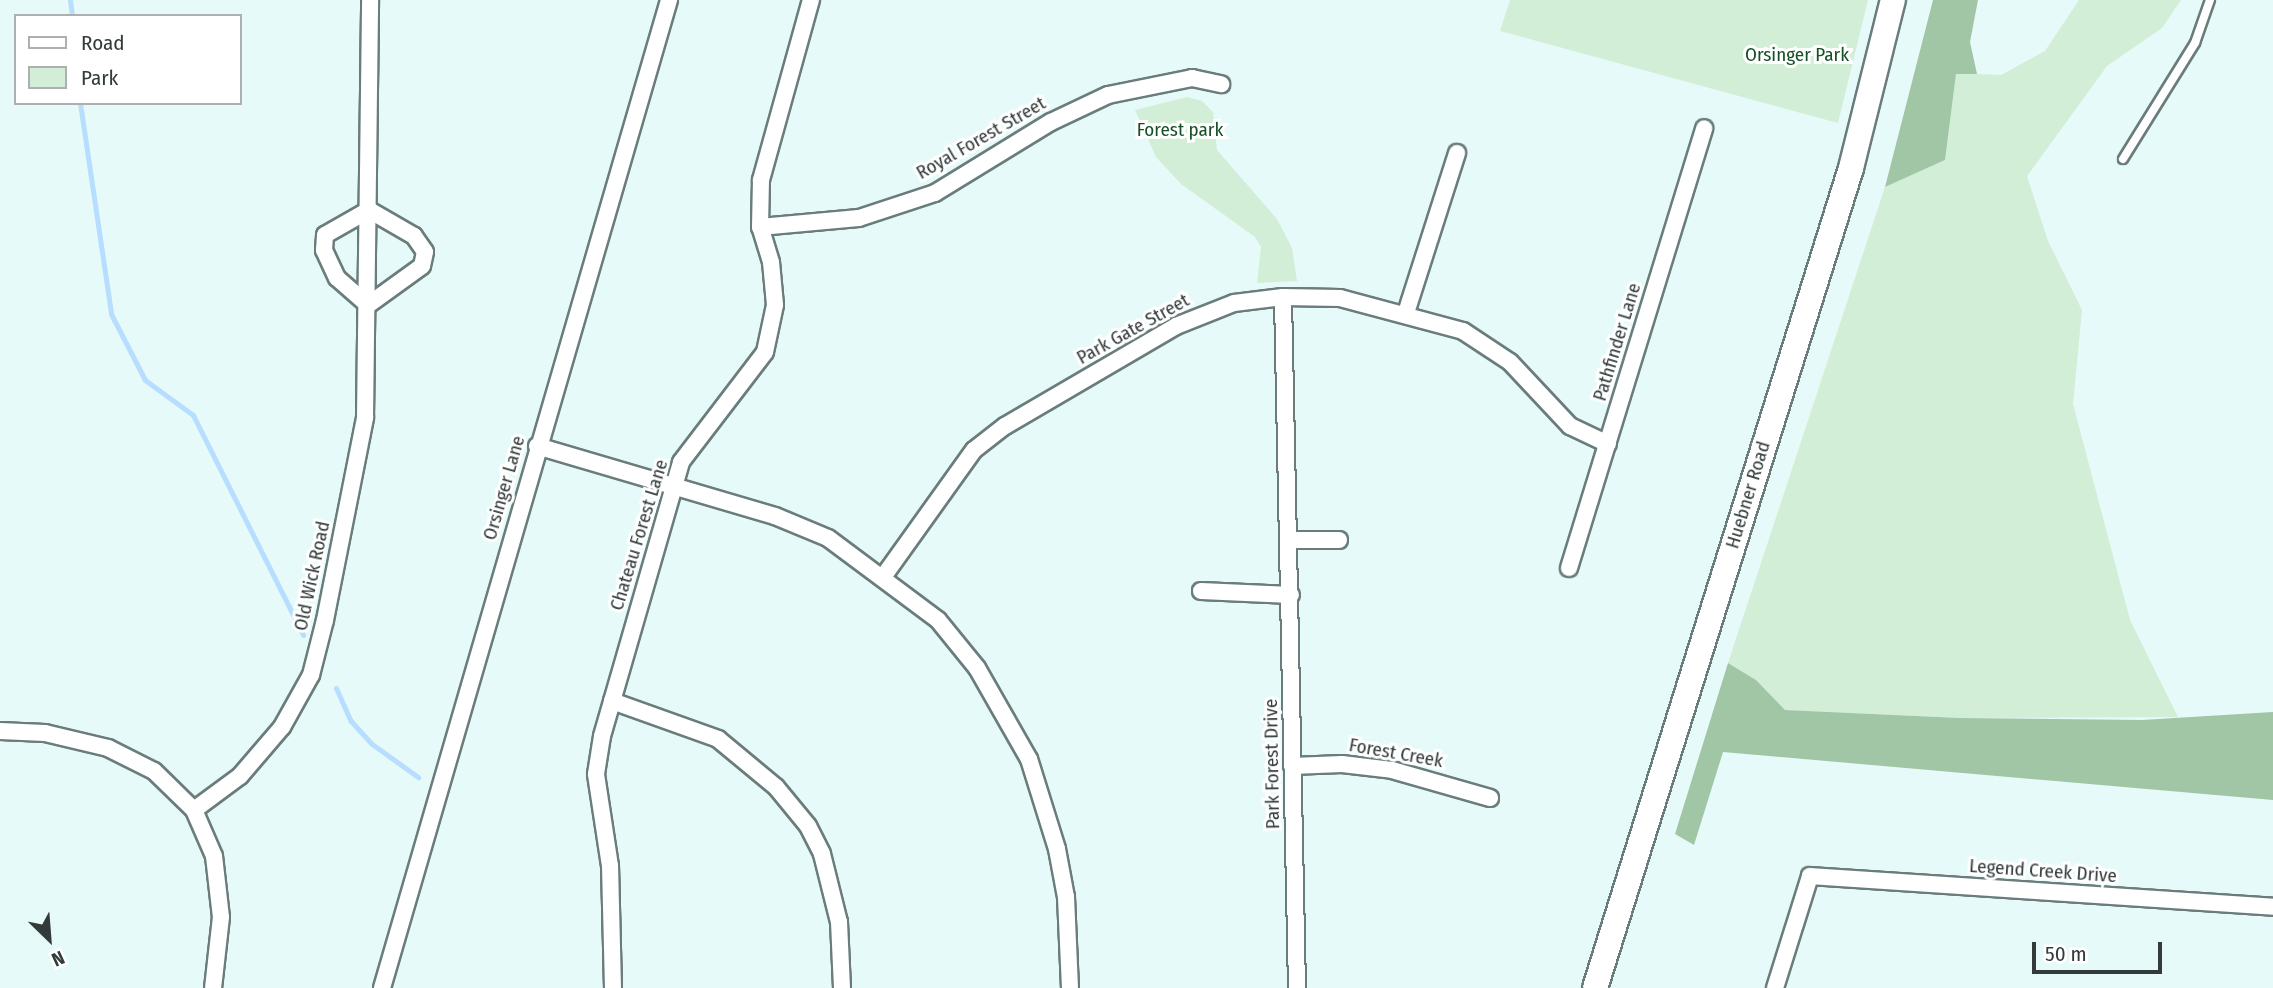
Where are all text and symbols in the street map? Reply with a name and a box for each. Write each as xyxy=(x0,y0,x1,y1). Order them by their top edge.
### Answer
legend xyxy=(14,14,242,105)
text: Road xyxy=(81,30,125,56)
park label: Orsinger Park xyxy=(1745,44,1849,66)
text: Park xyxy=(81,65,118,91)
street label: Royal Forest Street xyxy=(912,92,1050,184)
park label: Forest park xyxy=(1137,119,1223,141)
street label: Pathfinder Lane xyxy=(1588,280,1646,404)
street label: Park Gate Street xyxy=(1073,289,1193,369)
street label: Orsinger Lane xyxy=(478,433,530,543)
street label: Huebner Road xyxy=(1721,439,1775,551)
street label: Chateau Forest Lane xyxy=(605,457,673,613)
street label: Old Wick Road xyxy=(289,519,335,633)
street label: Park Forest Drive xyxy=(1259,699,1285,829)
street label: Forest Creek xyxy=(1347,734,1445,772)
street label: Legend Creek Drive xyxy=(1968,854,2118,888)
north arrow xyxy=(14,904,84,974)
scale bar xyxy=(2035,928,2164,972)
text: 50 m xyxy=(2045,941,2087,967)
text: N xyxy=(48,946,68,971)

